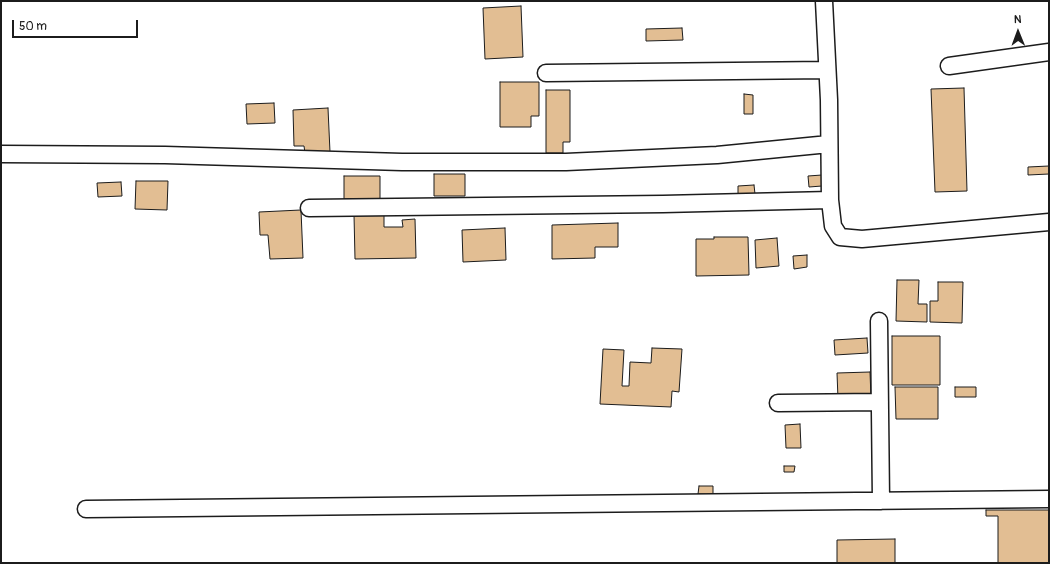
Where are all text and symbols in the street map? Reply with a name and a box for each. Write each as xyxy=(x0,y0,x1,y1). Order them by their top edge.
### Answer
scale bar xyxy=(14,12,140,38)
north arrow xyxy=(998,12,1038,52)
text: N xyxy=(1014,13,1022,26)
text: 50 m xyxy=(19,19,47,34)

